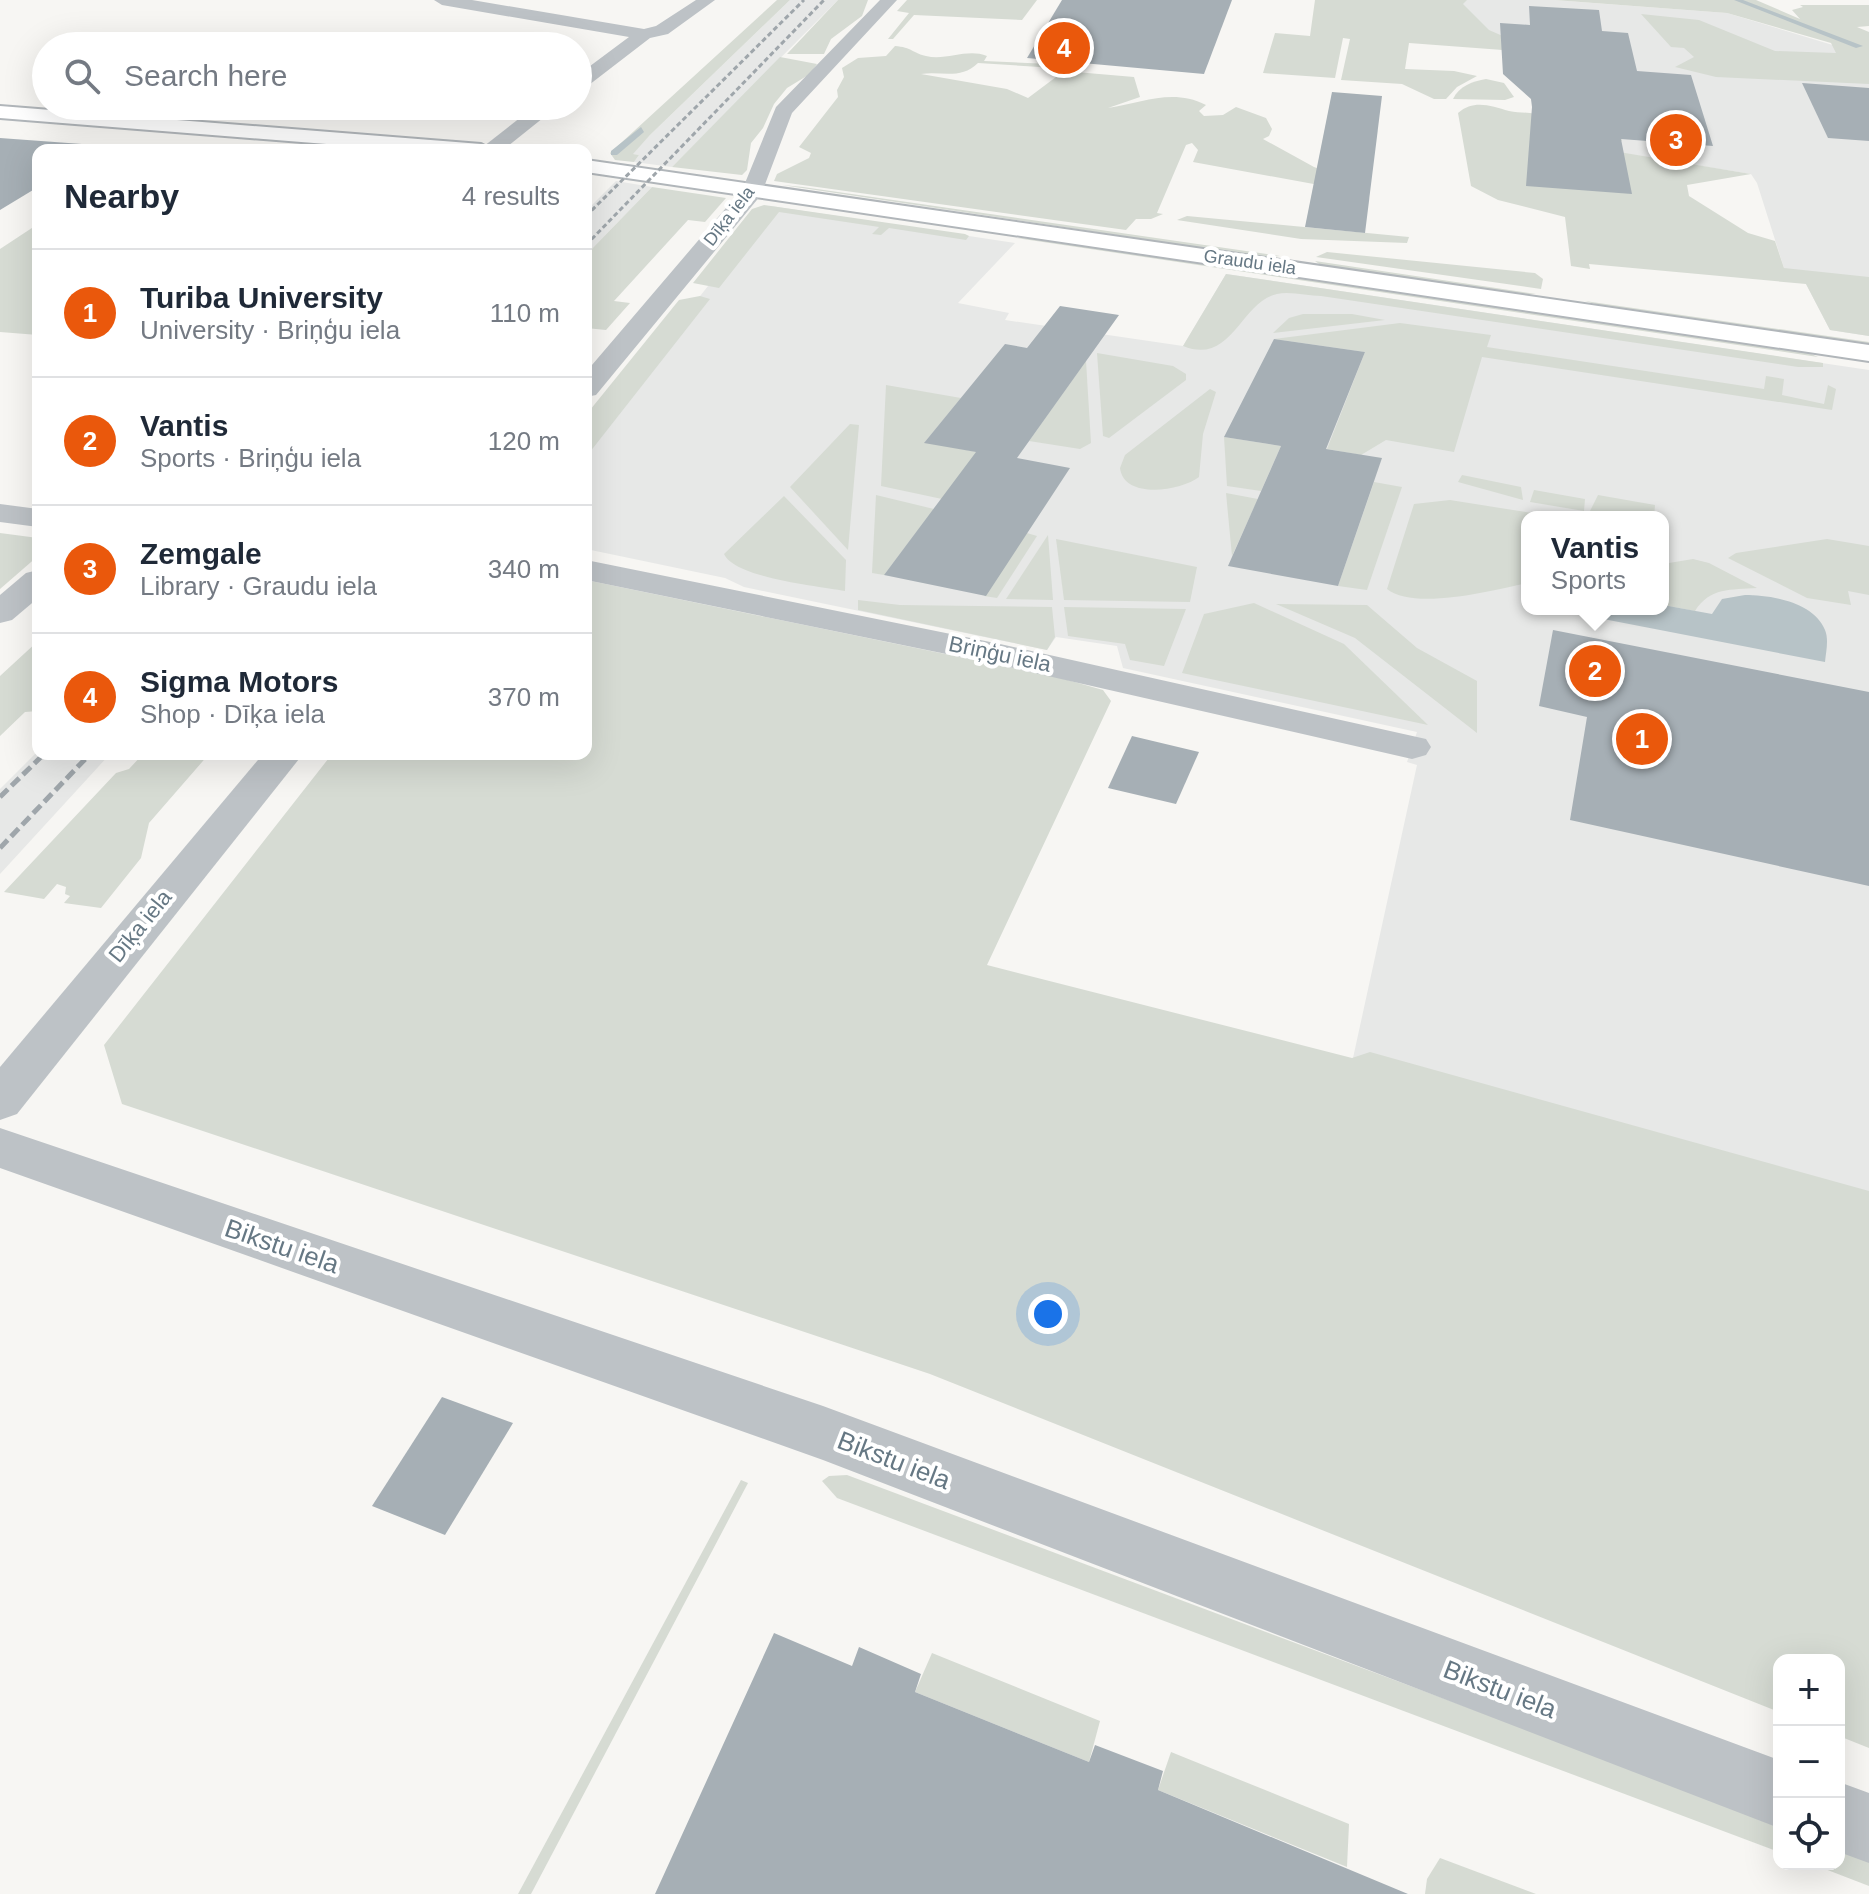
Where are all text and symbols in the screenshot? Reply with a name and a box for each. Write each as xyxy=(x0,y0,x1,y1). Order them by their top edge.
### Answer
pin: 4 xyxy=(1038,18,1090,78)
search box xyxy=(32,32,592,120)
icon: search xyxy=(60,54,104,98)
text: Search here xyxy=(124,59,287,92)
pin: 3 xyxy=(1650,110,1702,170)
text: Nearby xyxy=(64,177,179,215)
text: 4 results xyxy=(462,181,560,211)
street label: Dīķa iela xyxy=(700,181,759,250)
street label: Graudu iela xyxy=(1203,246,1298,279)
text: Turiba University xyxy=(140,281,383,314)
text: 1 xyxy=(83,298,97,328)
text: 110 m xyxy=(490,298,560,328)
text: University · Briņģu iela xyxy=(140,315,400,345)
text: Vantis xyxy=(140,409,228,442)
text: 2 xyxy=(83,426,97,456)
text: 120 m xyxy=(488,426,560,456)
text: Sports · Briņģu iela xyxy=(140,443,361,473)
popup xyxy=(1521,511,1669,615)
text: Vantis xyxy=(1551,531,1639,564)
text: Zemgale xyxy=(140,537,262,570)
text: 3 xyxy=(83,554,97,584)
text: 340 m xyxy=(488,554,560,584)
text: Sports xyxy=(1551,565,1626,595)
text: Library · Graudu iela xyxy=(140,571,377,601)
street label: Briņģu iela xyxy=(947,631,1054,677)
pin: 2 xyxy=(1569,641,1621,701)
text: Sigma Motors xyxy=(140,665,338,698)
text: 4 xyxy=(83,682,97,712)
text: 370 m xyxy=(488,682,560,712)
text: Shop · Dīķa iela xyxy=(140,699,325,729)
pin: 1 xyxy=(1616,709,1668,769)
street label: Dīķa iela xyxy=(103,884,177,967)
street label: Bikstu iela xyxy=(221,1213,343,1280)
your location xyxy=(1028,1294,1068,1334)
street label: Bikstu iela xyxy=(833,1425,955,1495)
street label: Bikstu iela xyxy=(1439,1654,1561,1724)
map controls xyxy=(1773,1654,1845,1870)
button: + xyxy=(1773,1654,1845,1726)
button: − xyxy=(1773,1726,1845,1798)
button: locate xyxy=(1773,1798,1845,1870)

